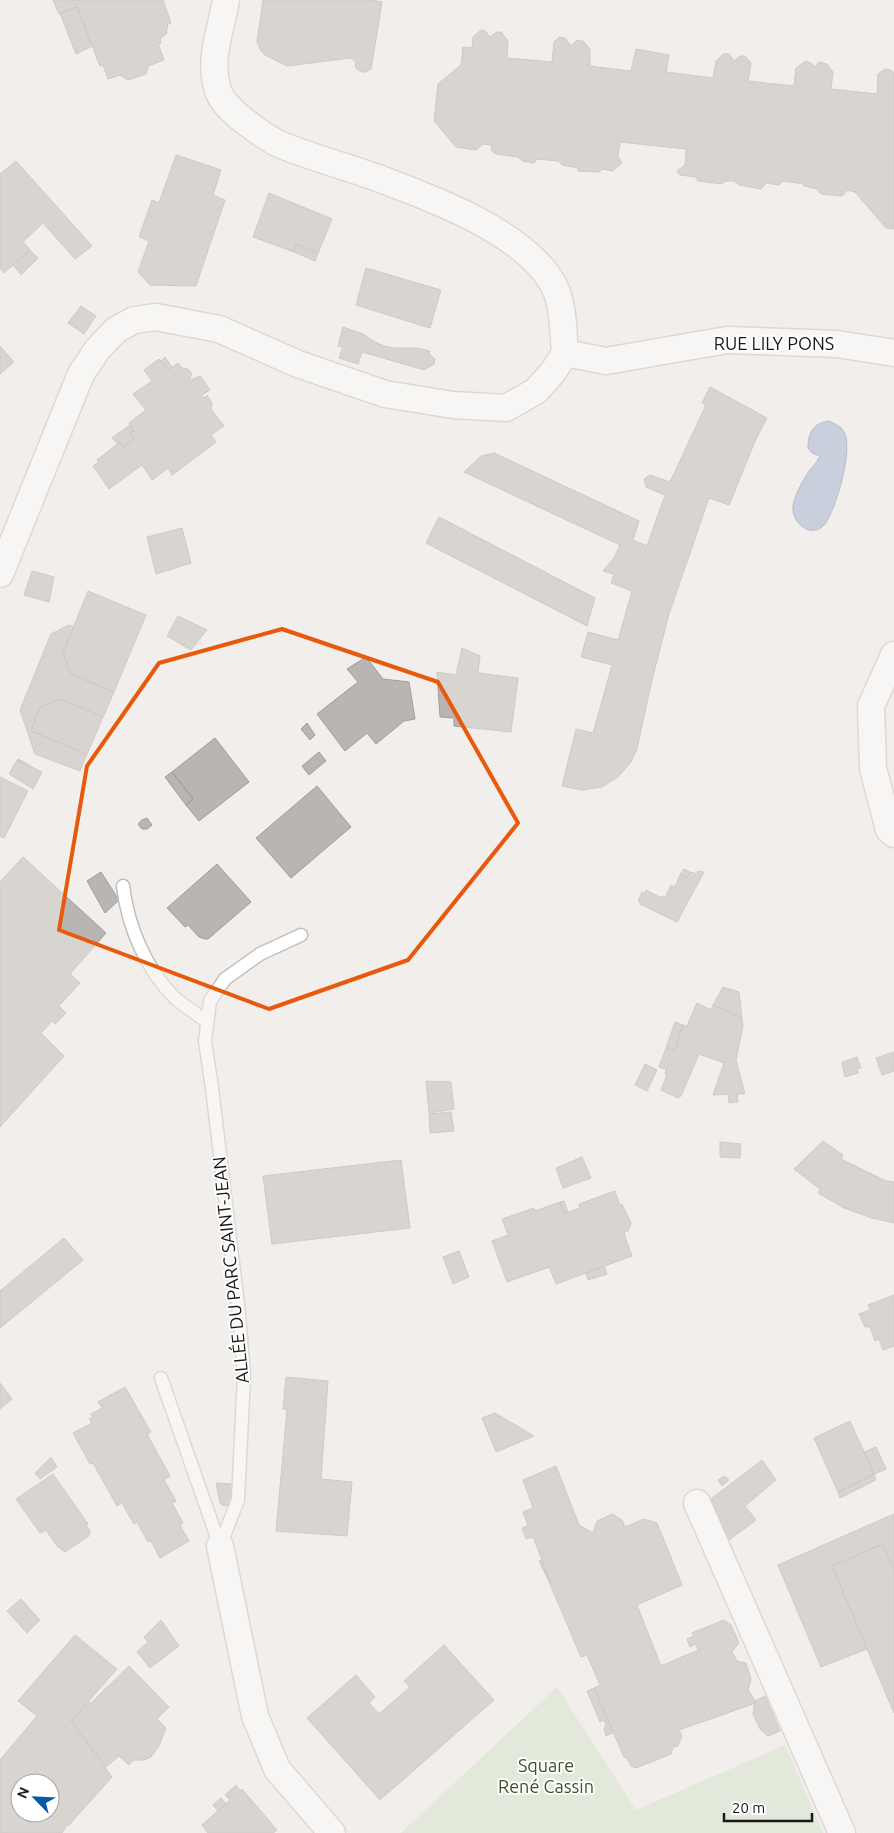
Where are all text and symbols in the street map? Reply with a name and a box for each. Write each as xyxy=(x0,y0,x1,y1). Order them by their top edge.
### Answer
street label: RUE LILY PONS xyxy=(714,333,834,353)
street label: ALLÉE DU PARC SAINT-JEAN xyxy=(207,1156,252,1385)
park label: Square René Cassin xyxy=(498,1755,594,1796)
north arrow xyxy=(10,1773,60,1823)
text: N xyxy=(14,1785,33,1801)
scale bar xyxy=(724,1790,812,1822)
text: 20 m xyxy=(732,1799,765,1816)

